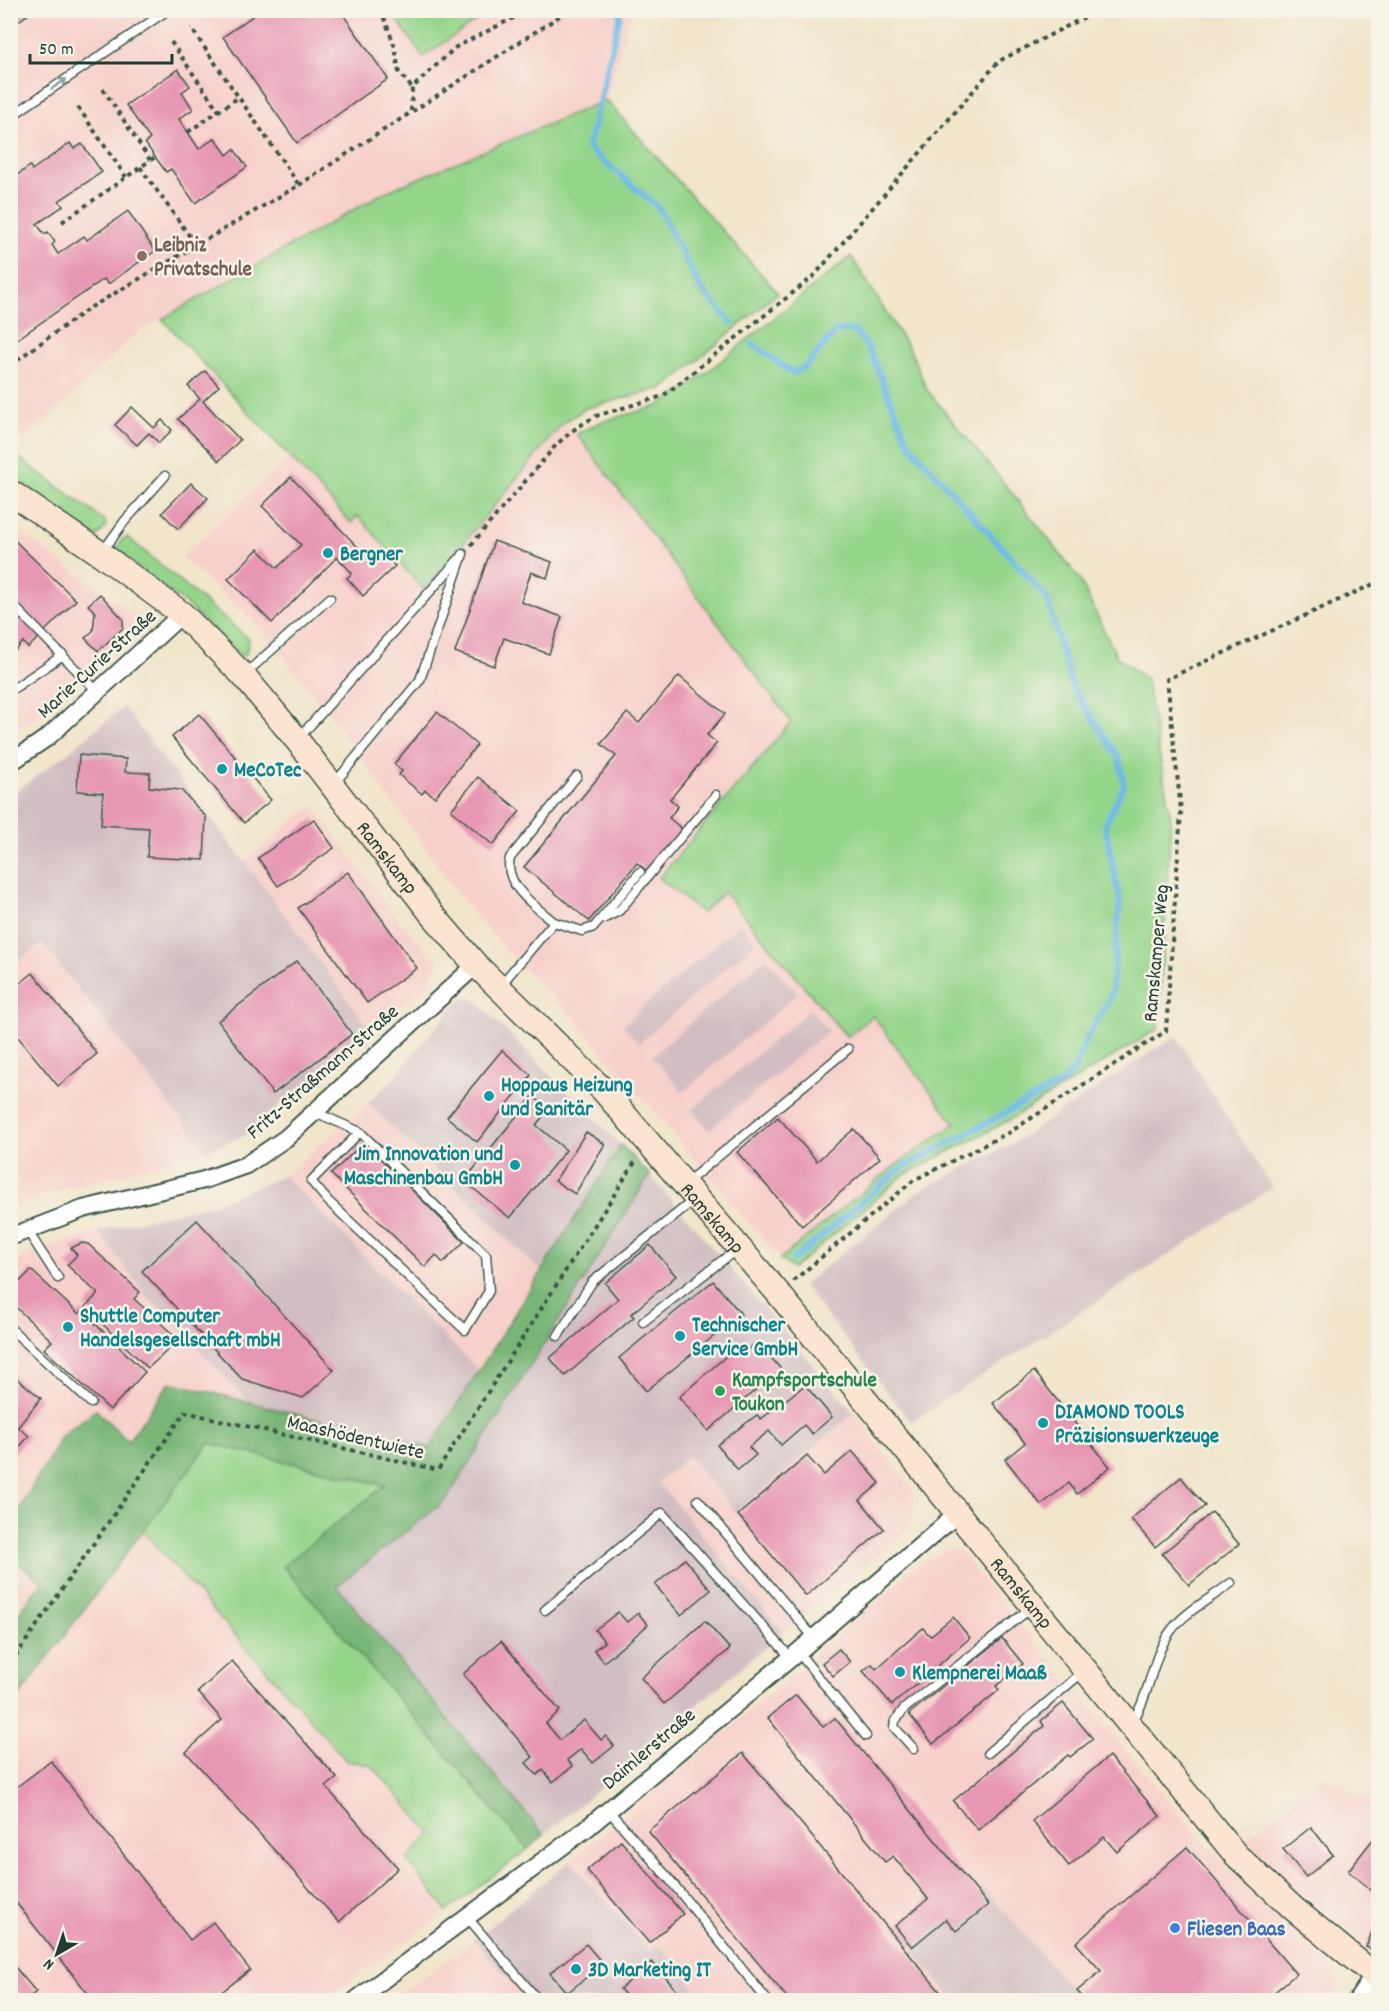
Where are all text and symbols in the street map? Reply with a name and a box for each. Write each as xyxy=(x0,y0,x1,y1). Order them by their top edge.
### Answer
scale bar xyxy=(30,27,172,65)
text: 50 m xyxy=(39,38,74,63)
one-way arrow xyxy=(50,78,67,90)
place label: Leibniz Privatschule xyxy=(154,232,252,286)
marker: Leibniz Privatschule xyxy=(135,249,149,263)
place label: Bergner xyxy=(340,541,404,571)
marker: Bergner xyxy=(321,546,335,560)
street label: Marie-Curie-Straße xyxy=(32,603,164,727)
place label: MeCoTec xyxy=(234,757,302,787)
marker: MeCoTec xyxy=(215,762,229,776)
street label: Ramskamp xyxy=(347,816,424,902)
street label: Ramskamper Weg xyxy=(1137,883,1179,1023)
street label: Fritz-Straßmann-Straße xyxy=(241,999,407,1148)
place label: Hoppaus Heizung und Sanitär xyxy=(501,1072,633,1126)
marker: Hoppaus Heizung und Sanitär xyxy=(482,1089,496,1103)
place label: Jim Innovation und Maschinenbau GmbH xyxy=(344,1141,503,1195)
marker: Jim Innovation und Maschinenbau GmbH xyxy=(508,1158,522,1172)
street label: Ramskamp xyxy=(671,1177,750,1262)
place label: Shuttle Computer Handelsgesellschaft mbH xyxy=(80,1303,281,1357)
place label: Technischer Service GmbH xyxy=(692,1312,798,1366)
marker: Shuttle Computer Handelsgesellschaft mbH xyxy=(61,1320,75,1334)
marker: Technischer Service GmbH xyxy=(673,1329,687,1343)
place label: Kampfsportschule Toukon xyxy=(732,1367,877,1421)
marker: Kampfsportschule Toukon xyxy=(713,1384,727,1398)
place label: DIAMOND TOOLS Präzisionswerkzeuge xyxy=(1055,1399,1219,1453)
street label: Maashödentwiete xyxy=(284,1409,427,1469)
marker: DIAMOND TOOLS Präzisionswerkzeuge xyxy=(1036,1416,1050,1430)
street label: Ramskamp xyxy=(981,1552,1059,1637)
place label: Klempnerei Maaß xyxy=(912,1660,1047,1690)
marker: Klempnerei Maaß xyxy=(893,1665,907,1679)
street label: Daimlerstraße xyxy=(596,1702,703,1799)
place label: Fliesen Baas xyxy=(1187,1916,1286,1946)
marker: Fliesen Baas xyxy=(1168,1921,1182,1935)
north arrow xyxy=(27,1924,87,1984)
text: N xyxy=(39,1952,59,1975)
place label: 3D Marketing IT xyxy=(588,1957,712,1987)
marker: 3D Marketing IT xyxy=(569,1962,583,1976)

